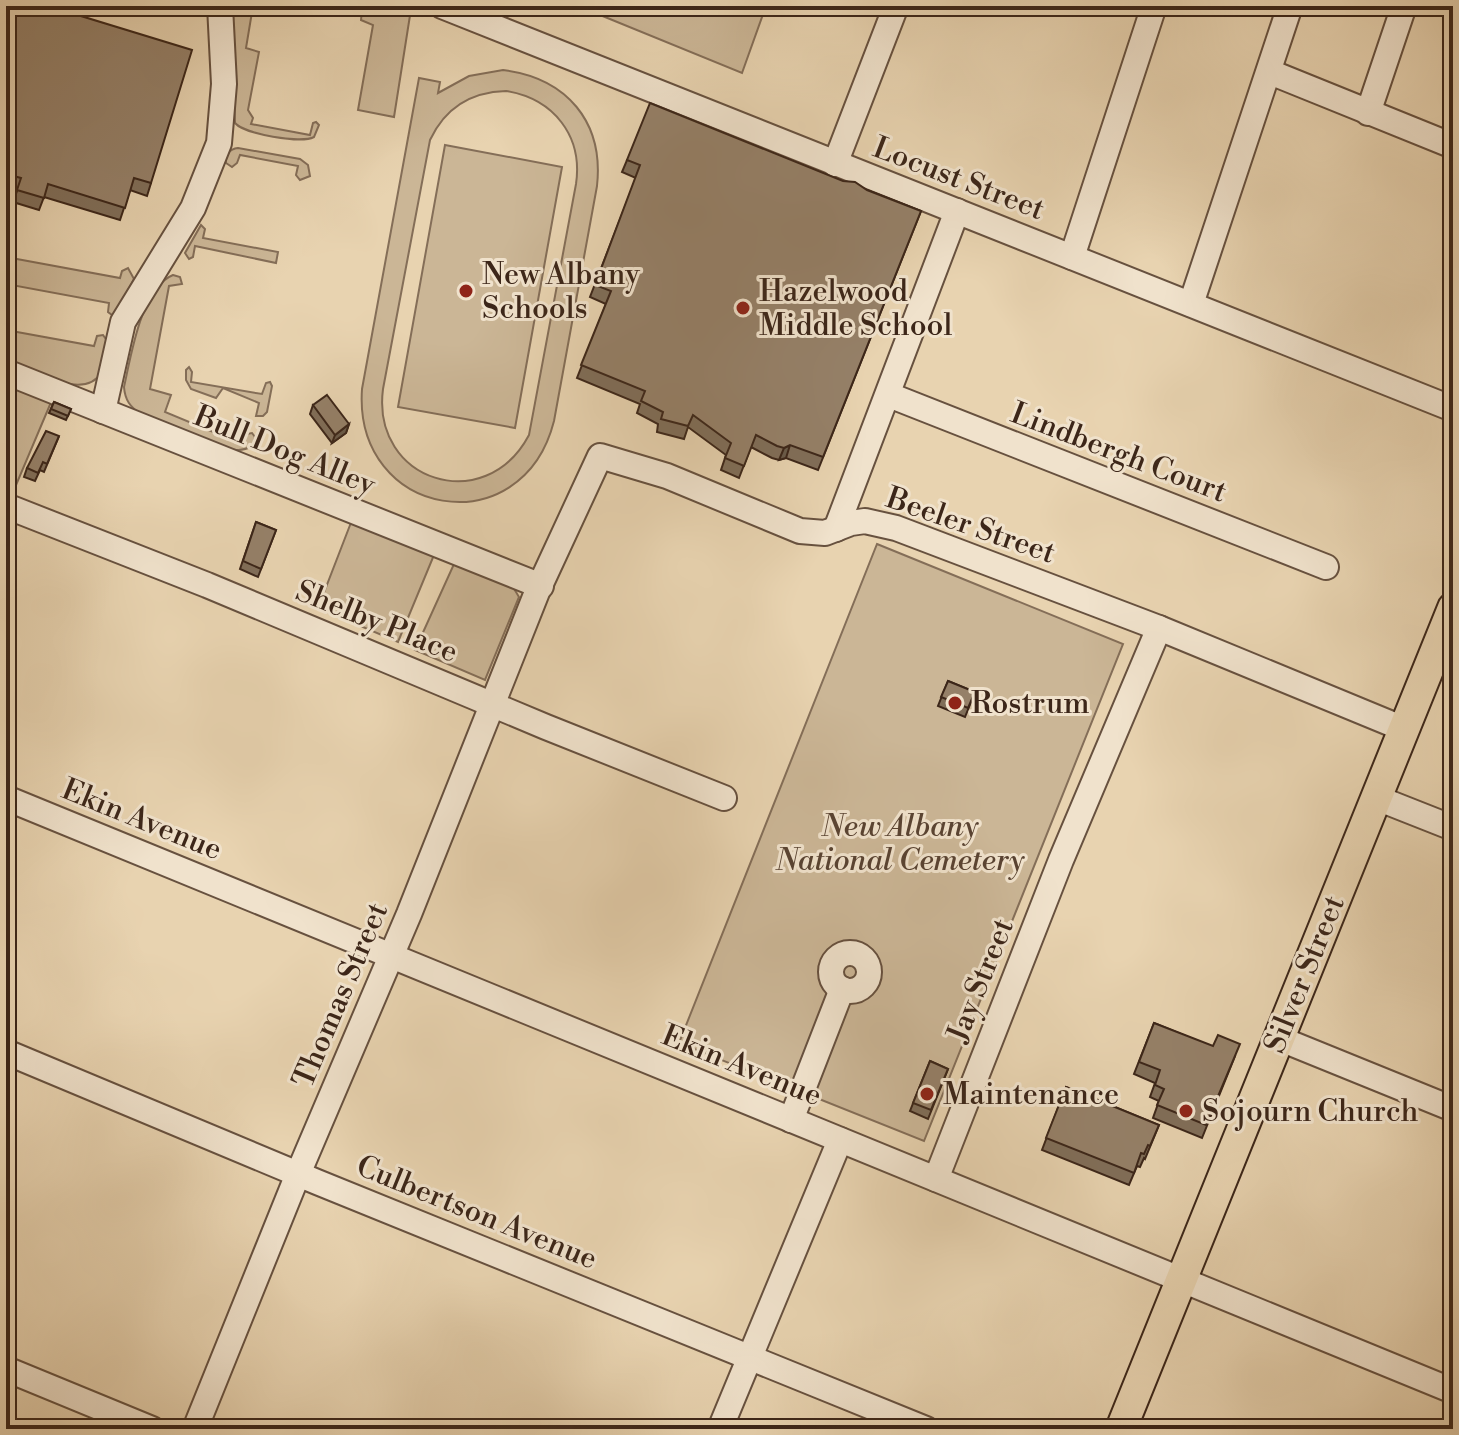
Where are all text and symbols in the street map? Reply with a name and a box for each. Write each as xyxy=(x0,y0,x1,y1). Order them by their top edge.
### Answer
street label: Locust Street xyxy=(868,129,1050,229)
place label: New Albany Schools xyxy=(482,256,640,328)
place label: Hazelwood Middle School xyxy=(759,273,952,345)
marker: New Albany Schools xyxy=(457,282,475,300)
marker: Hazelwood Middle School xyxy=(734,299,752,317)
street label: Lindbergh Court xyxy=(1005,394,1232,512)
street label: Bull Dog Alley xyxy=(188,397,381,505)
street label: Beeler Street xyxy=(880,479,1060,573)
street label: Shelby Place xyxy=(290,572,463,672)
place label: Rostrum xyxy=(971,685,1090,723)
marker: Rostrum xyxy=(946,694,964,712)
street label: Ekin Avenue xyxy=(56,771,227,869)
park label: New Albany National Cemetery xyxy=(775,808,1026,880)
street label: Silver Street xyxy=(1256,890,1354,1059)
street label: Thomas Street xyxy=(285,897,397,1094)
street label: Jay Street xyxy=(939,913,1023,1049)
street label: Ekin Avenue xyxy=(656,1017,827,1115)
place label: Maintenance xyxy=(943,1076,1119,1114)
marker: Maintenance xyxy=(918,1085,936,1103)
place label: Sojourn Church xyxy=(1202,1093,1419,1131)
marker: Sojourn Church xyxy=(1177,1102,1195,1120)
street label: Culbertson Avenue xyxy=(351,1147,603,1279)

